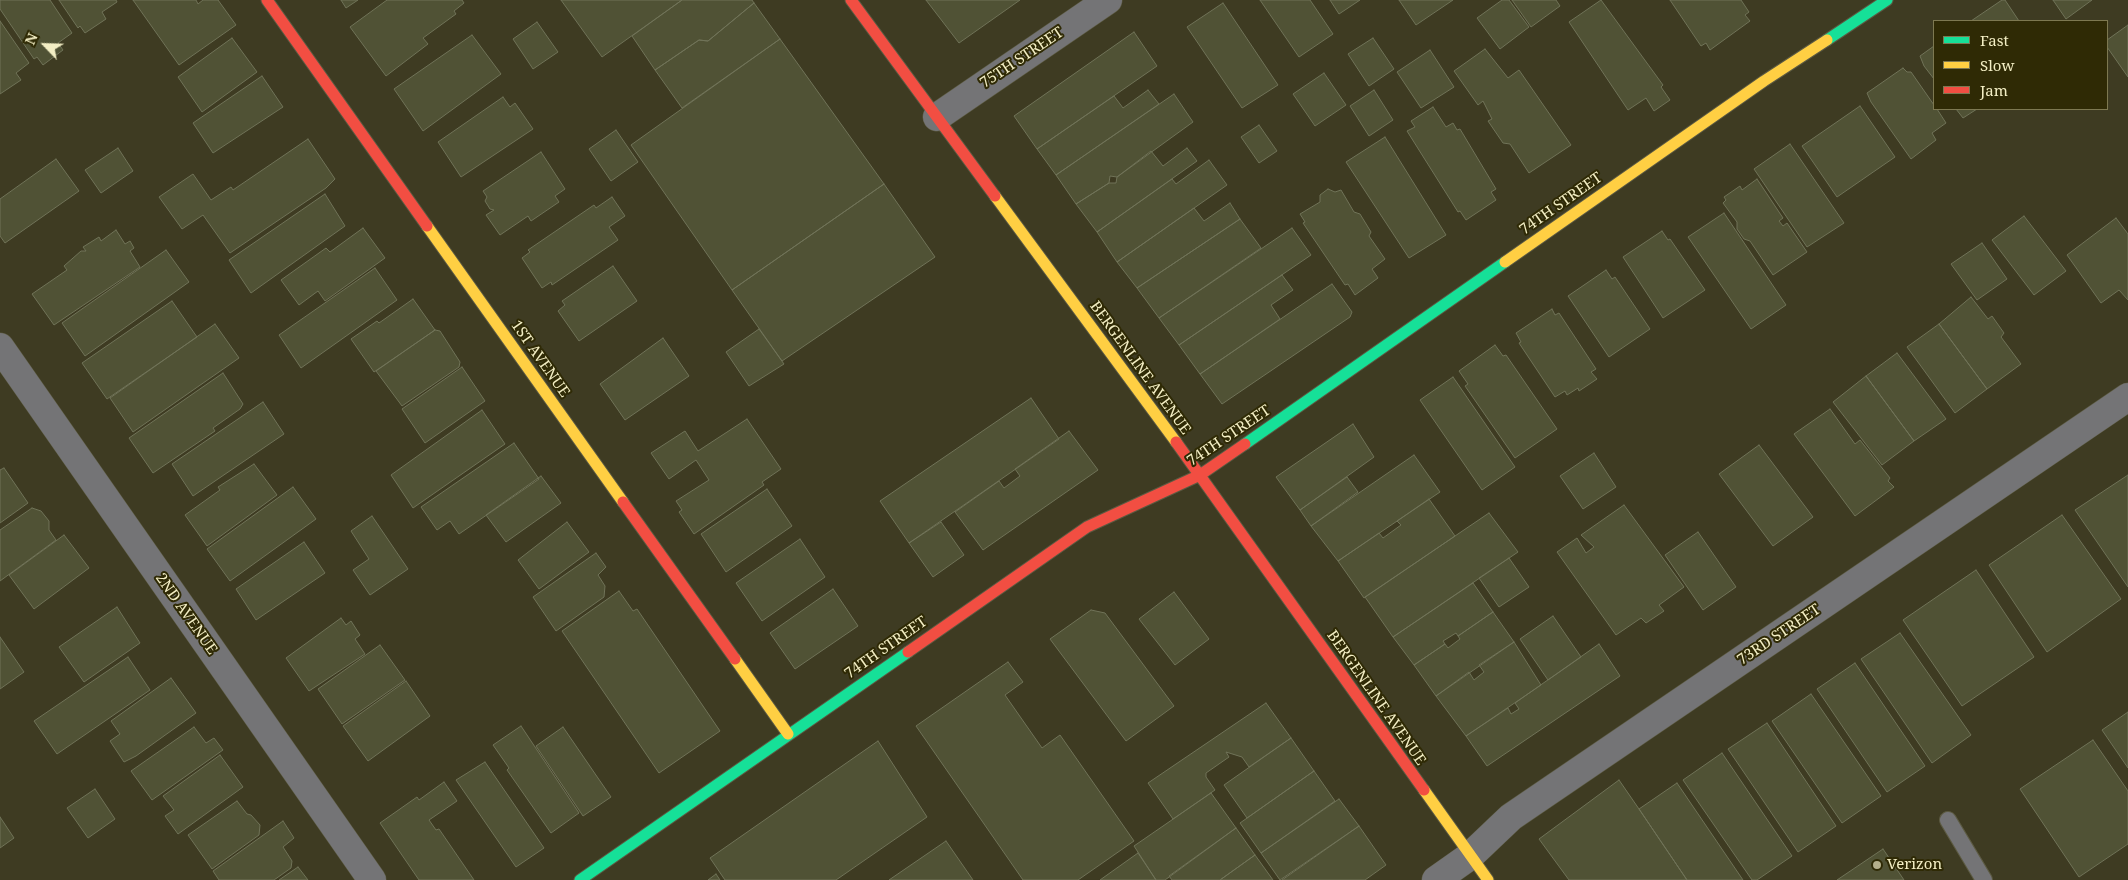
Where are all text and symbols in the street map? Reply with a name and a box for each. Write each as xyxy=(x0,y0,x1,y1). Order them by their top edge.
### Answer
north arrow xyxy=(20,20,70,70)
legend xyxy=(1933,20,2108,110)
street label: 75TH STREET xyxy=(977,24,1067,92)
text: N xyxy=(20,30,42,48)
text: Fast xyxy=(1980,30,2009,50)
text: Slow xyxy=(1980,55,2014,75)
text: Jam xyxy=(1980,80,2008,100)
street label: 74TH STREET xyxy=(1516,169,1606,239)
street label: BERGENLINE AVENUE xyxy=(1086,298,1194,438)
street label: 1ST AVENUE xyxy=(507,317,573,401)
street label: 74TH STREET xyxy=(1184,402,1274,470)
street label: 2ND AVENUE xyxy=(151,570,221,658)
street label: 73RD STREET xyxy=(1734,601,1824,669)
street label: 74TH STREET xyxy=(841,613,931,683)
street label: BERGENLINE AVENUE xyxy=(1323,627,1429,769)
place label: Verizon xyxy=(1887,856,1942,874)
marker: Verizon xyxy=(1871,859,1883,871)

